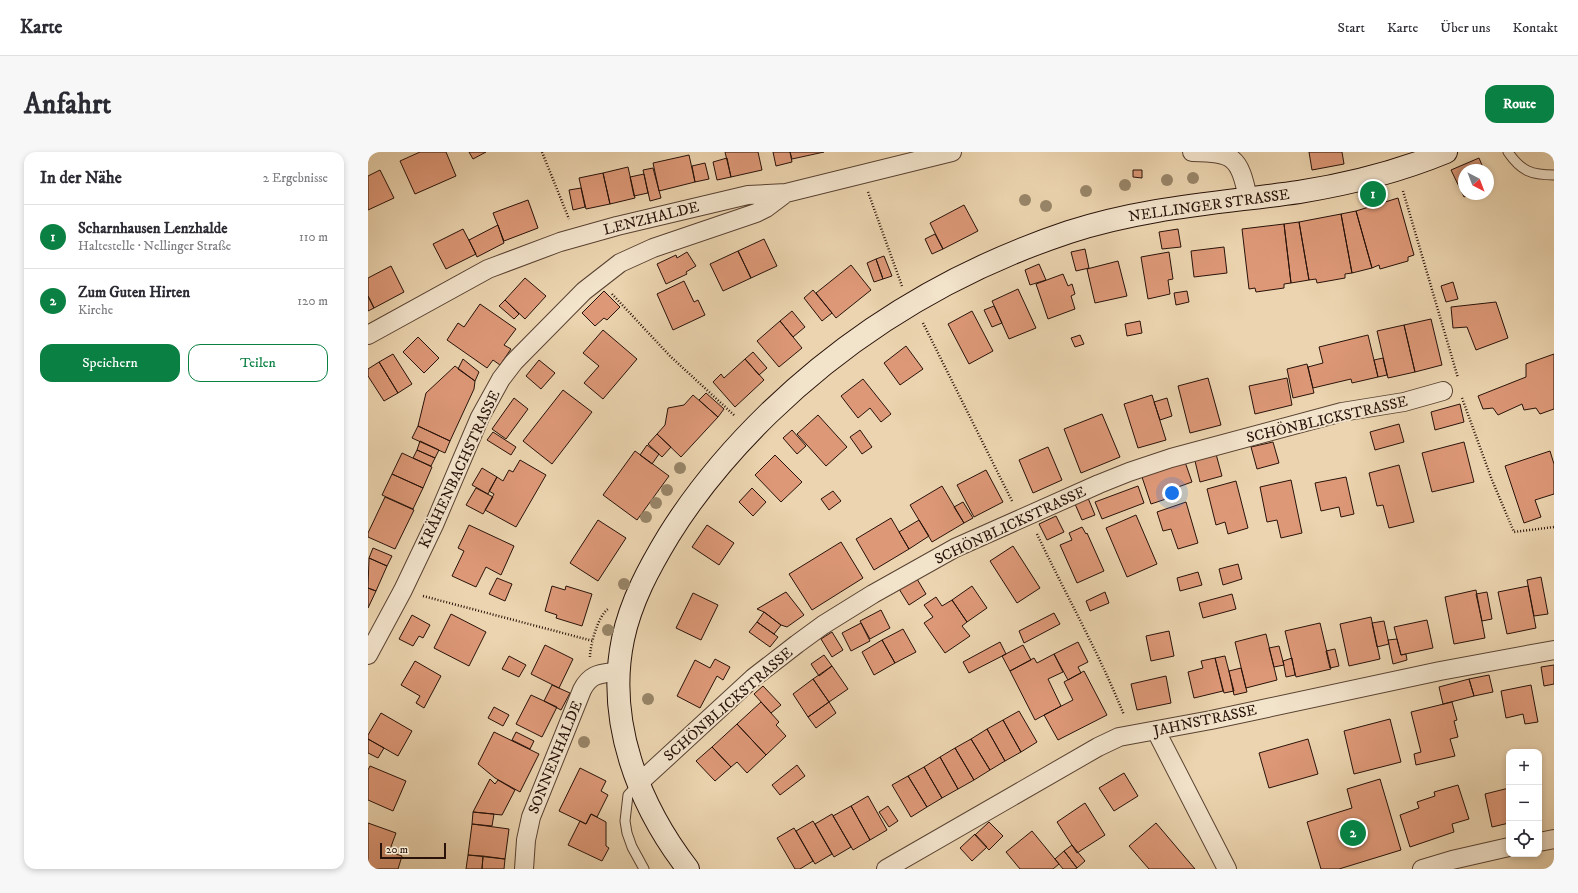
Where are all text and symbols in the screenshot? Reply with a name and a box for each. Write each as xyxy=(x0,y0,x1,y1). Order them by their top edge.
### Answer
text: Karte xyxy=(20,16,62,39)
text: Start xyxy=(1338,19,1365,37)
text: Karte xyxy=(1387,19,1418,37)
text: Über uns xyxy=(1440,19,1490,37)
text: Kontakt xyxy=(1512,19,1558,37)
button: Route xyxy=(1485,85,1554,123)
text: Anfahrt xyxy=(24,87,111,122)
north arrow xyxy=(1458,164,1494,200)
text: In der Nähe xyxy=(40,167,122,189)
text: 2 Ergebnisse xyxy=(263,170,328,186)
pin: 1 xyxy=(1360,179,1386,209)
street label: NELLINGER STRASSE xyxy=(1127,185,1291,226)
street label: LENZHALDE xyxy=(601,197,701,240)
text: Scharnhausen Lenzhalde xyxy=(78,219,228,238)
text: 1 xyxy=(51,229,55,245)
text: 110 m xyxy=(299,229,328,245)
text: Haltestelle · Nellinger Straße xyxy=(78,238,231,254)
text: Zum Guten Hirten xyxy=(78,283,190,302)
text: 2 xyxy=(50,293,56,309)
text: 120 m xyxy=(297,293,328,309)
text: Kirche xyxy=(78,302,113,318)
button: Speichern xyxy=(40,344,180,382)
button: Teilen xyxy=(188,344,328,382)
street label: KRÄHENBACHSTRASSE xyxy=(414,387,505,551)
street label: SCHÖNBLICKSTRASSE xyxy=(1245,392,1410,447)
street label: SCHÖNBLICKSTRASSE xyxy=(932,482,1089,569)
your location xyxy=(1162,483,1182,503)
street label: SCHÖNBLICKSTRASSE xyxy=(660,643,797,766)
street label: SONNENHALDE xyxy=(524,697,587,817)
street label: JAHNSTRASSE xyxy=(1150,700,1259,741)
map controls xyxy=(1506,749,1542,857)
button: + xyxy=(1506,749,1542,785)
button: − xyxy=(1506,785,1542,821)
pin: 2 xyxy=(1340,818,1366,848)
button: locate xyxy=(1506,821,1542,857)
scale bar xyxy=(380,841,446,860)
text: 20 m xyxy=(386,843,408,857)

